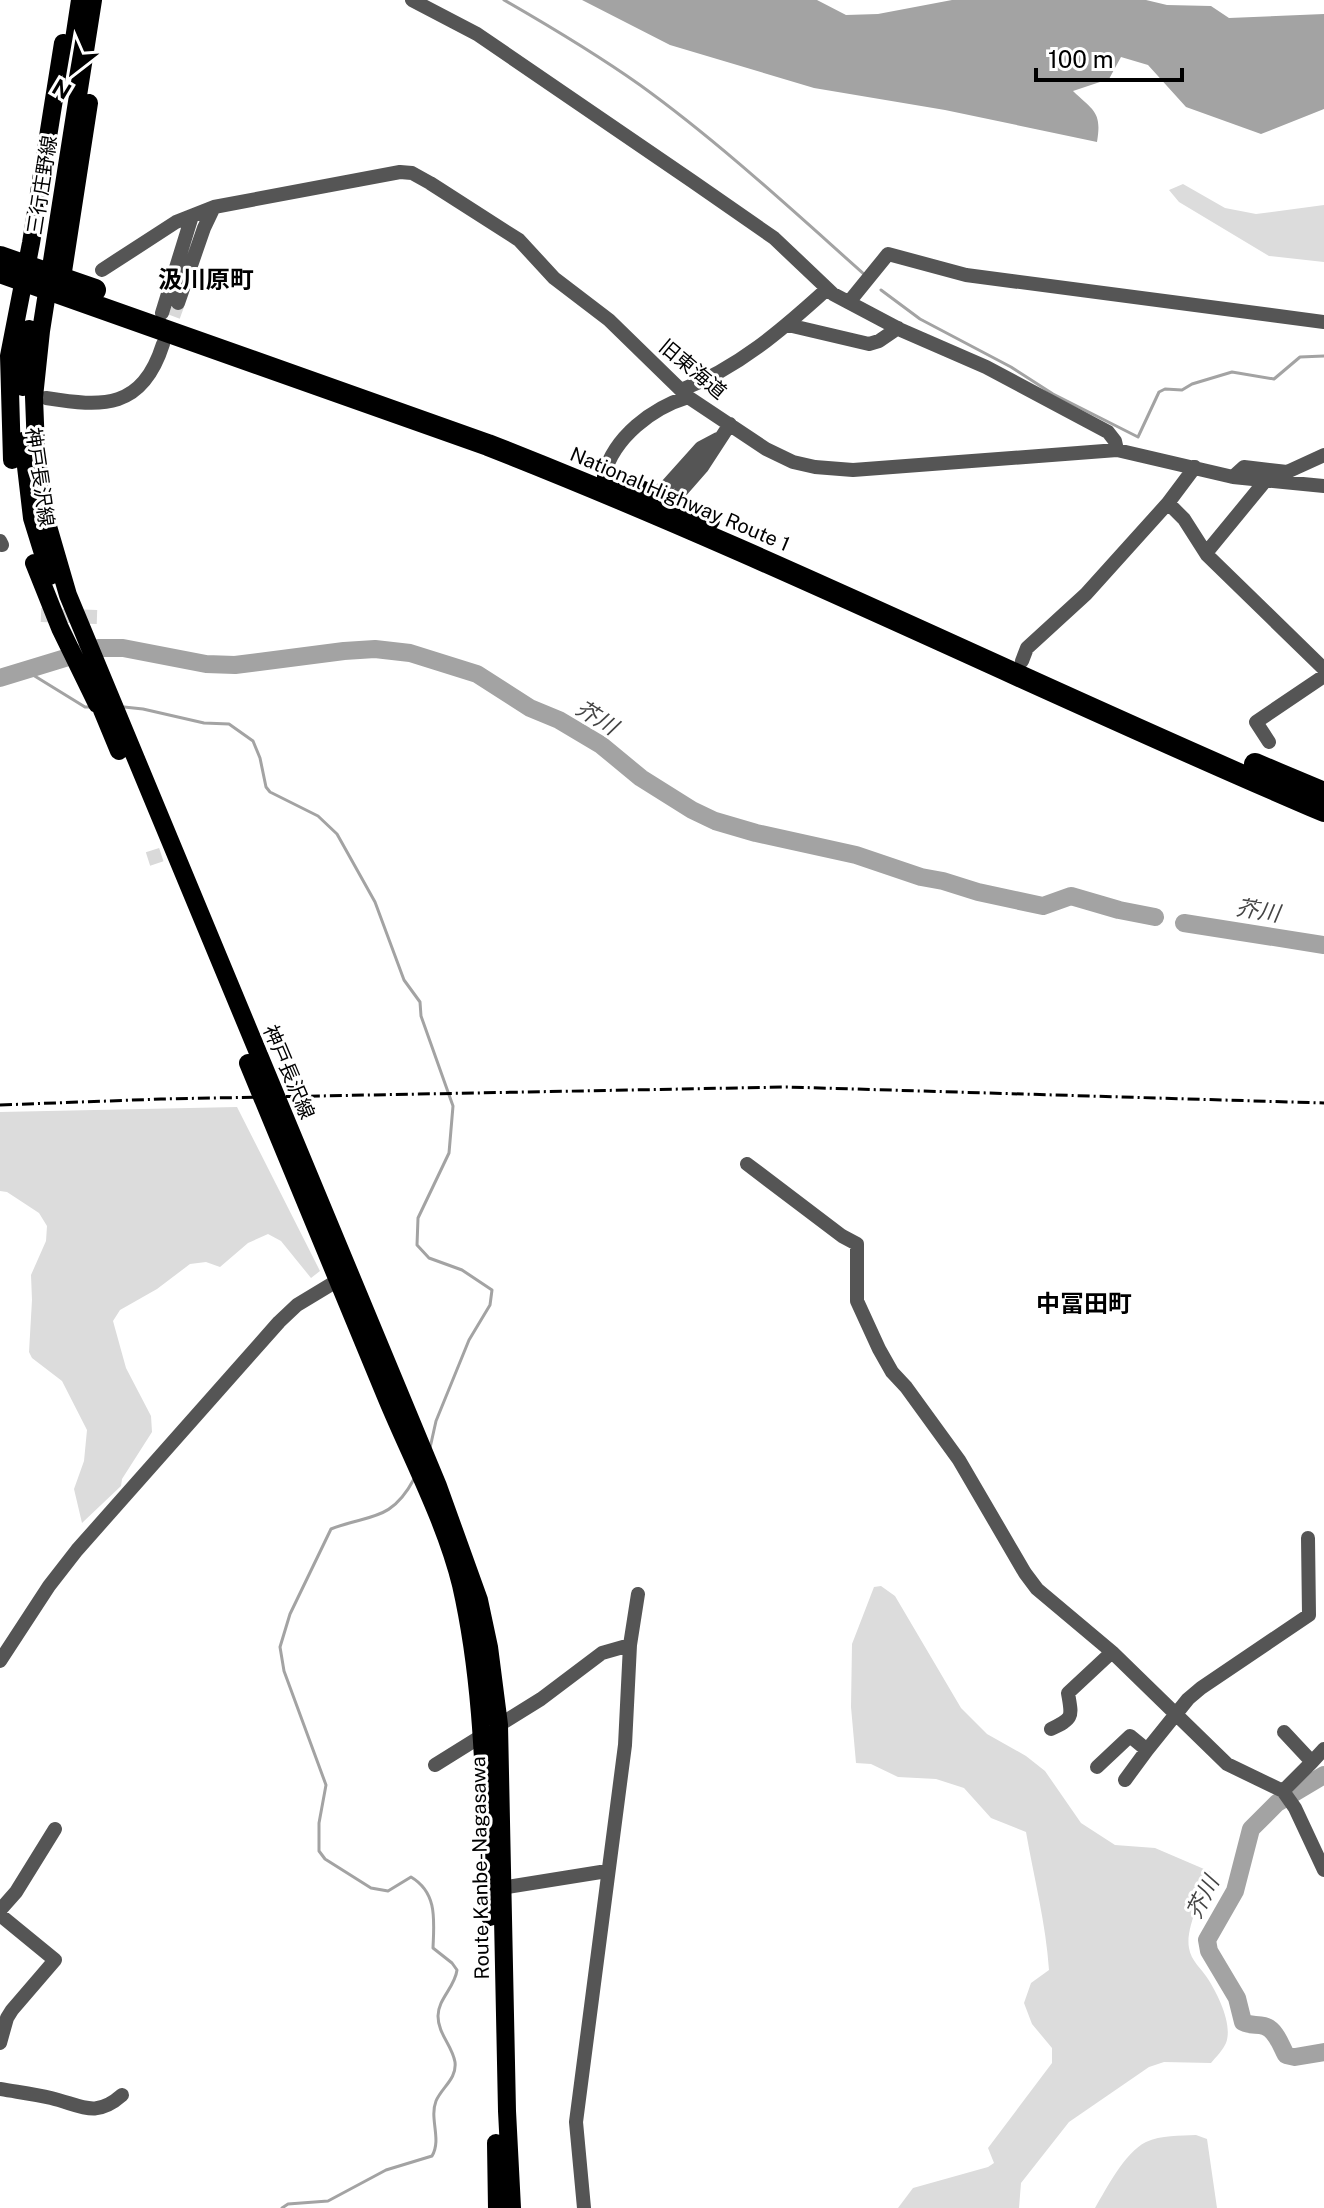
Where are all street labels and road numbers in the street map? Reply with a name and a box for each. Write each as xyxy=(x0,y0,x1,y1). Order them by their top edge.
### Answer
street label: 三行庄野線 xyxy=(22,134,62,236)
street label: 旧東海道 xyxy=(655,334,731,404)
street label: 神戸長沢線 xyxy=(21,426,59,528)
street label: National Highway Route 1 xyxy=(566,442,794,556)
street label: 神戸長沢線 xyxy=(258,1021,320,1123)
street label: Route Kanbe-Nagasawa xyxy=(466,1756,494,1980)

